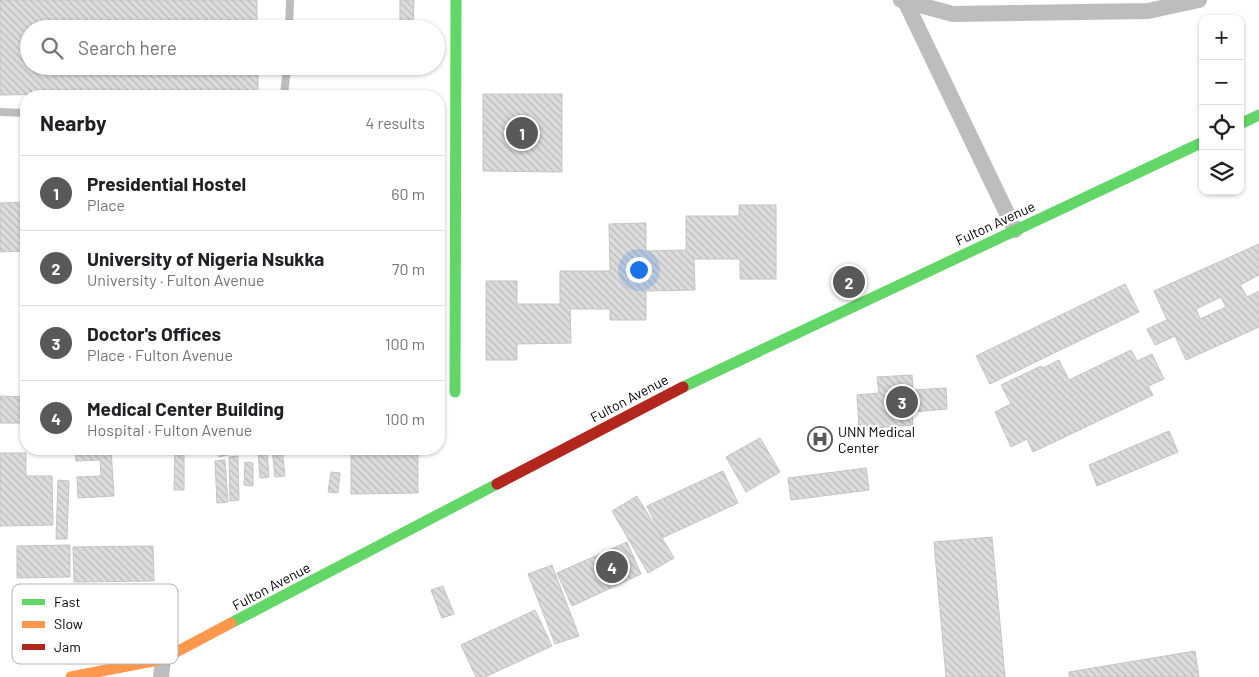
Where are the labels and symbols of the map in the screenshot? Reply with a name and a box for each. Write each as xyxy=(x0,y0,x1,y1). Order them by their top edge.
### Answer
pin: 1 xyxy=(506,114,538,152)
street label: Fulton Avenue xyxy=(953,197,1037,249)
your location xyxy=(626,257,652,283)
pin: 2 xyxy=(833,263,865,301)
street label: Fulton Avenue xyxy=(587,370,671,426)
pin: 3 xyxy=(886,383,918,421)
place label: UNN Medical Center xyxy=(838,423,915,456)
hospital icon: UNN Medical Center xyxy=(807,426,833,452)
pin: 4 xyxy=(596,548,628,586)
street label: Fulton Avenue xyxy=(229,558,313,614)
legend xyxy=(12,584,178,664)
text: Fast xyxy=(54,593,80,610)
text: Slow xyxy=(54,615,83,632)
text: Jam xyxy=(54,638,81,655)

